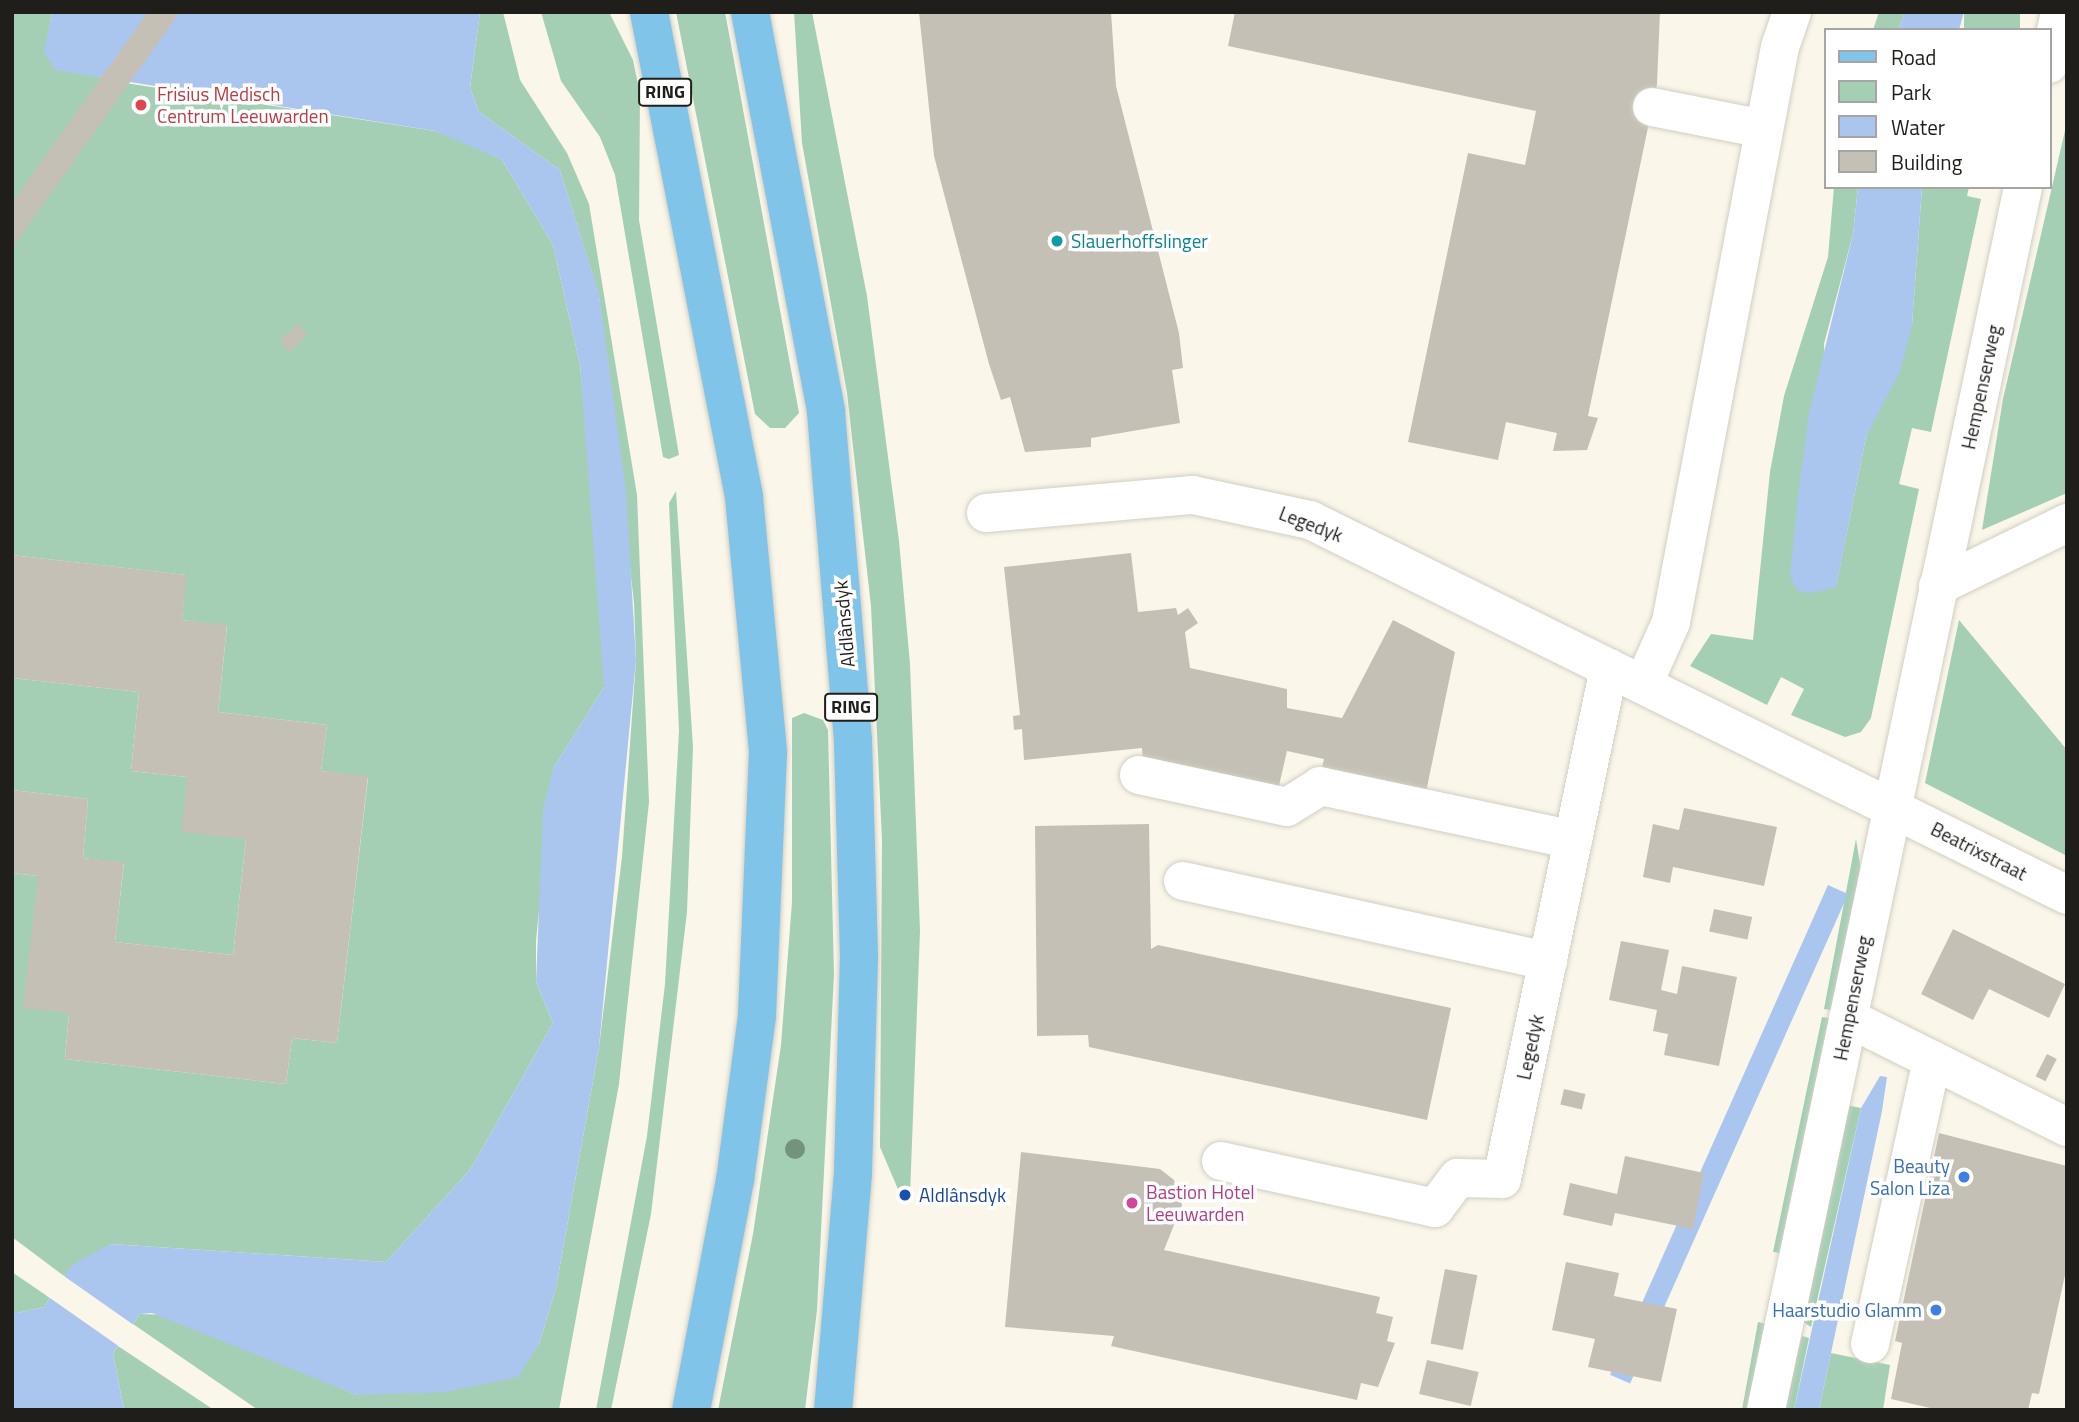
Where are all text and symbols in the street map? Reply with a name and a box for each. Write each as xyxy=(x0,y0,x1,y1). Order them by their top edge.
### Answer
legend xyxy=(1824,28,2051,189)
text: Road xyxy=(1891,41,1936,73)
text: Park xyxy=(1891,76,1931,108)
road number: RING xyxy=(637,78,693,106)
place label: Frisius Medisch Centrum Leeuwarden xyxy=(157,83,329,127)
marker: Frisius Medisch Centrum Leeuwarden xyxy=(131,95,151,115)
text: Water xyxy=(1891,111,1945,143)
text: Building xyxy=(1891,146,1962,178)
place label: Slauerhoffslinger xyxy=(1071,230,1208,252)
marker: Slauerhoffslinger xyxy=(1049,233,1065,249)
street label: Hempenserweg xyxy=(1957,323,2005,451)
street label: Legedyk xyxy=(1276,501,1346,547)
street label: Aldlânsdyk xyxy=(829,580,859,668)
road number: RING xyxy=(823,692,879,722)
street label: Beatrixstraat xyxy=(1927,817,2031,885)
street label: Hempenserweg xyxy=(1829,934,1875,1062)
street label: Legedyk xyxy=(1512,1012,1548,1082)
place label: Beauty Salon Liza xyxy=(1870,1155,1950,1199)
marker: Beauty Salon Liza xyxy=(1956,1169,1972,1185)
place label: Bastion Hotel Leeuwarden xyxy=(1146,1181,1255,1225)
place label: Aldlânsdyk xyxy=(919,1184,1006,1206)
marker: Aldlânsdyk xyxy=(897,1187,913,1203)
marker: Bastion Hotel Leeuwarden xyxy=(1124,1195,1140,1211)
place label: Haarstudio Glamm xyxy=(1772,1299,1922,1321)
marker: Haarstudio Glamm xyxy=(1928,1302,1944,1318)

